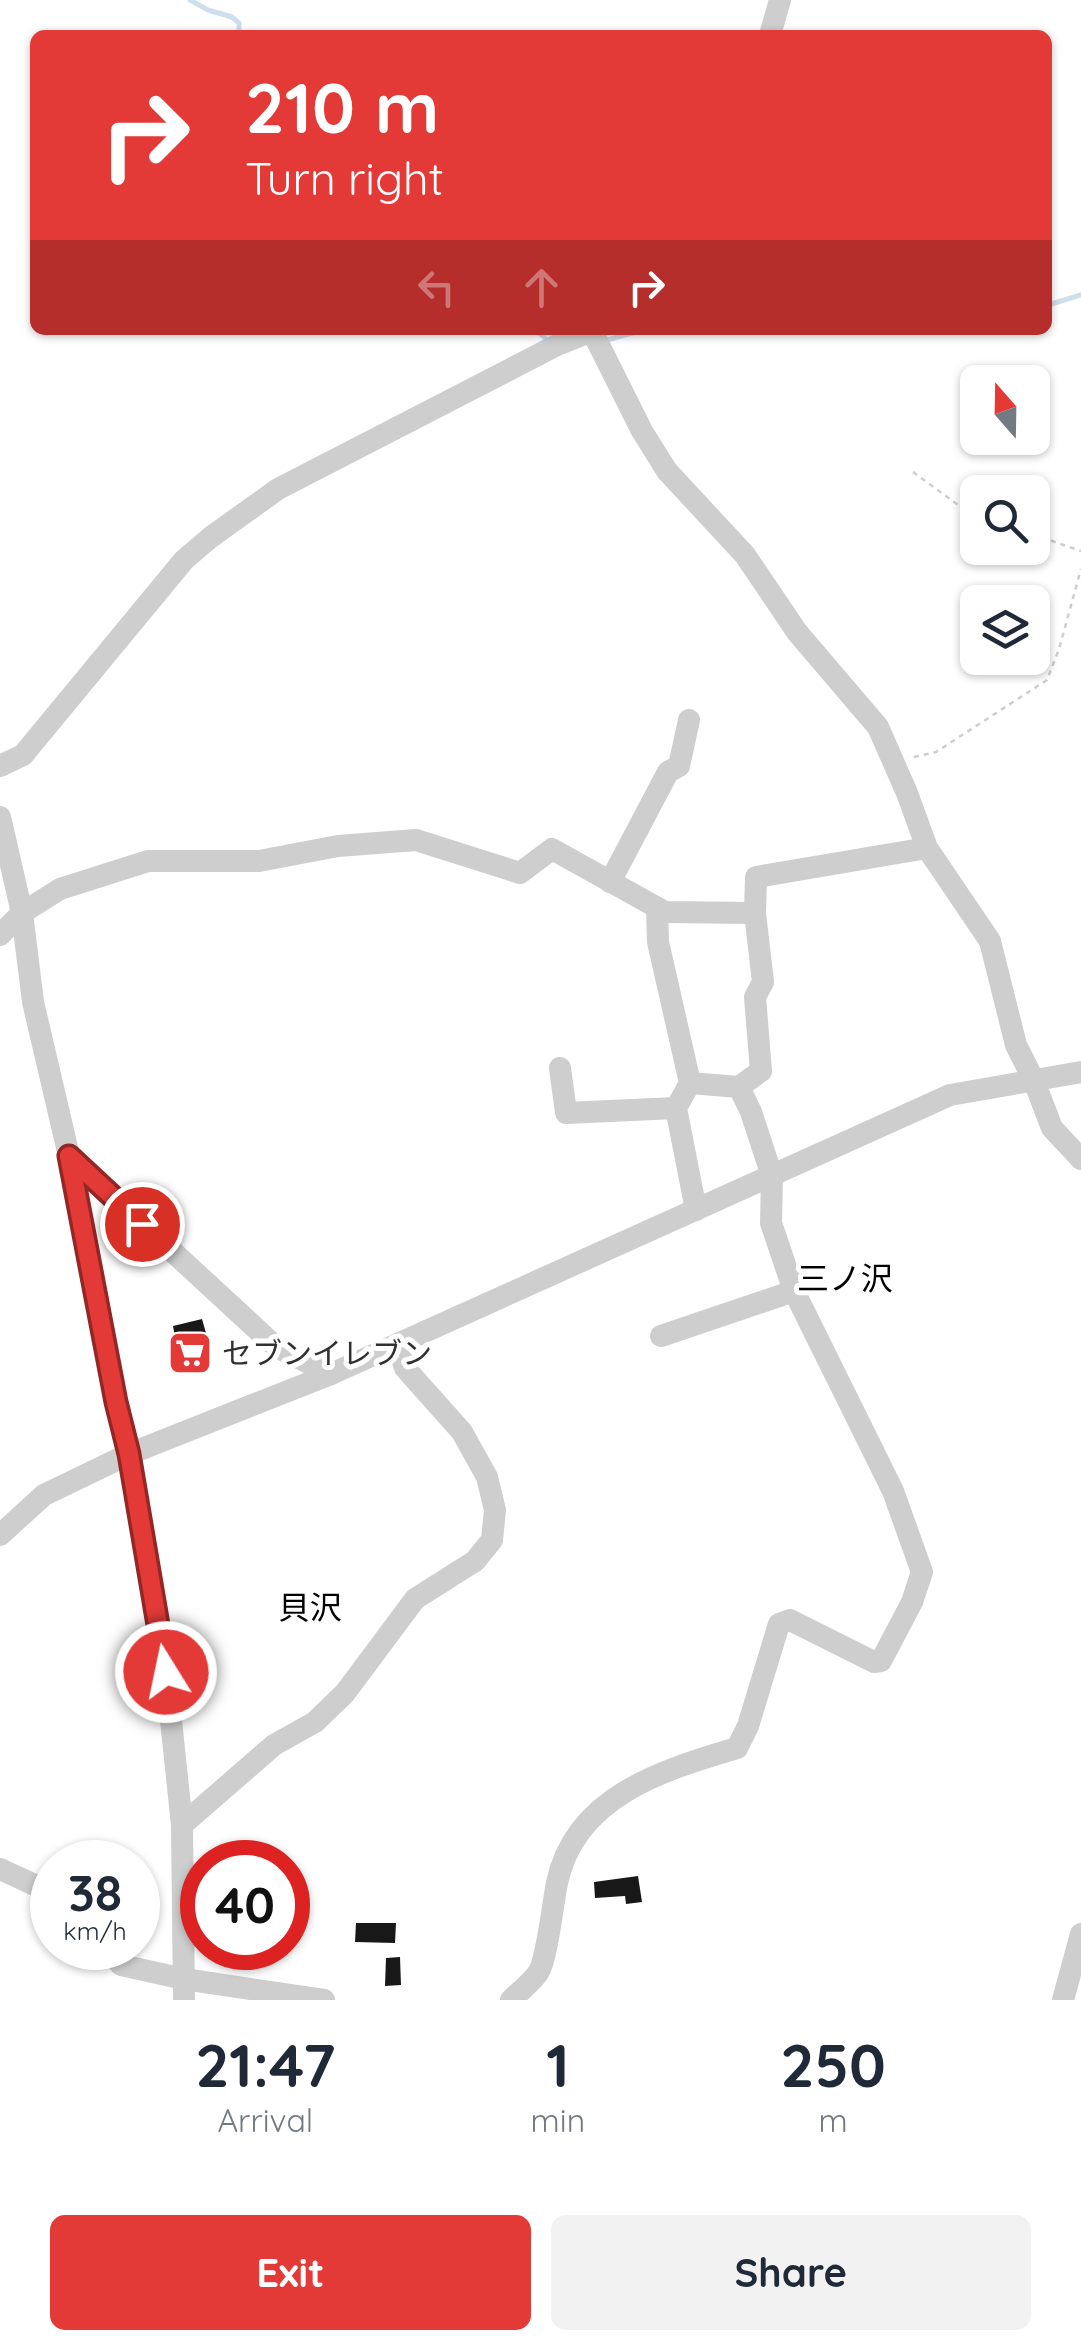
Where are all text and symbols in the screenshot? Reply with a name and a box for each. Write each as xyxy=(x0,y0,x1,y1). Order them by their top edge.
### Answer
text: 210 m xyxy=(245,63,439,151)
icon: right xyxy=(80,70,210,200)
text: Turn right xyxy=(245,150,444,206)
icon: left xyxy=(409,260,464,315)
icon: ahead xyxy=(514,260,569,315)
icon: right xyxy=(619,260,674,315)
north arrow xyxy=(960,365,1050,455)
map controls xyxy=(960,365,1050,675)
button: search xyxy=(960,475,1050,565)
button: layers xyxy=(960,585,1050,675)
pin xyxy=(100,1182,185,1267)
icon: arrive xyxy=(115,1197,170,1252)
district label: 三ノ沢 xyxy=(797,1258,893,1298)
supermarket icon: セブンイレブン xyxy=(167,1330,213,1376)
place label: セブンイレブン xyxy=(222,1334,432,1372)
district label: 貝沢 xyxy=(278,1587,342,1627)
position arrow xyxy=(114,1620,218,1724)
speed limit sign: 40 xyxy=(180,1840,310,1970)
text: 38 xyxy=(68,1861,122,1924)
text: km/h xyxy=(63,1915,127,1946)
text: 21:47 xyxy=(195,2027,335,2102)
text: 1 xyxy=(546,2027,570,2102)
text: 250 xyxy=(780,2027,886,2102)
text: Arrival xyxy=(217,2100,313,2140)
text: min xyxy=(531,2100,585,2140)
text: m xyxy=(818,2100,848,2140)
button: Exit xyxy=(50,2215,531,2330)
button: Share xyxy=(551,2215,1031,2330)

